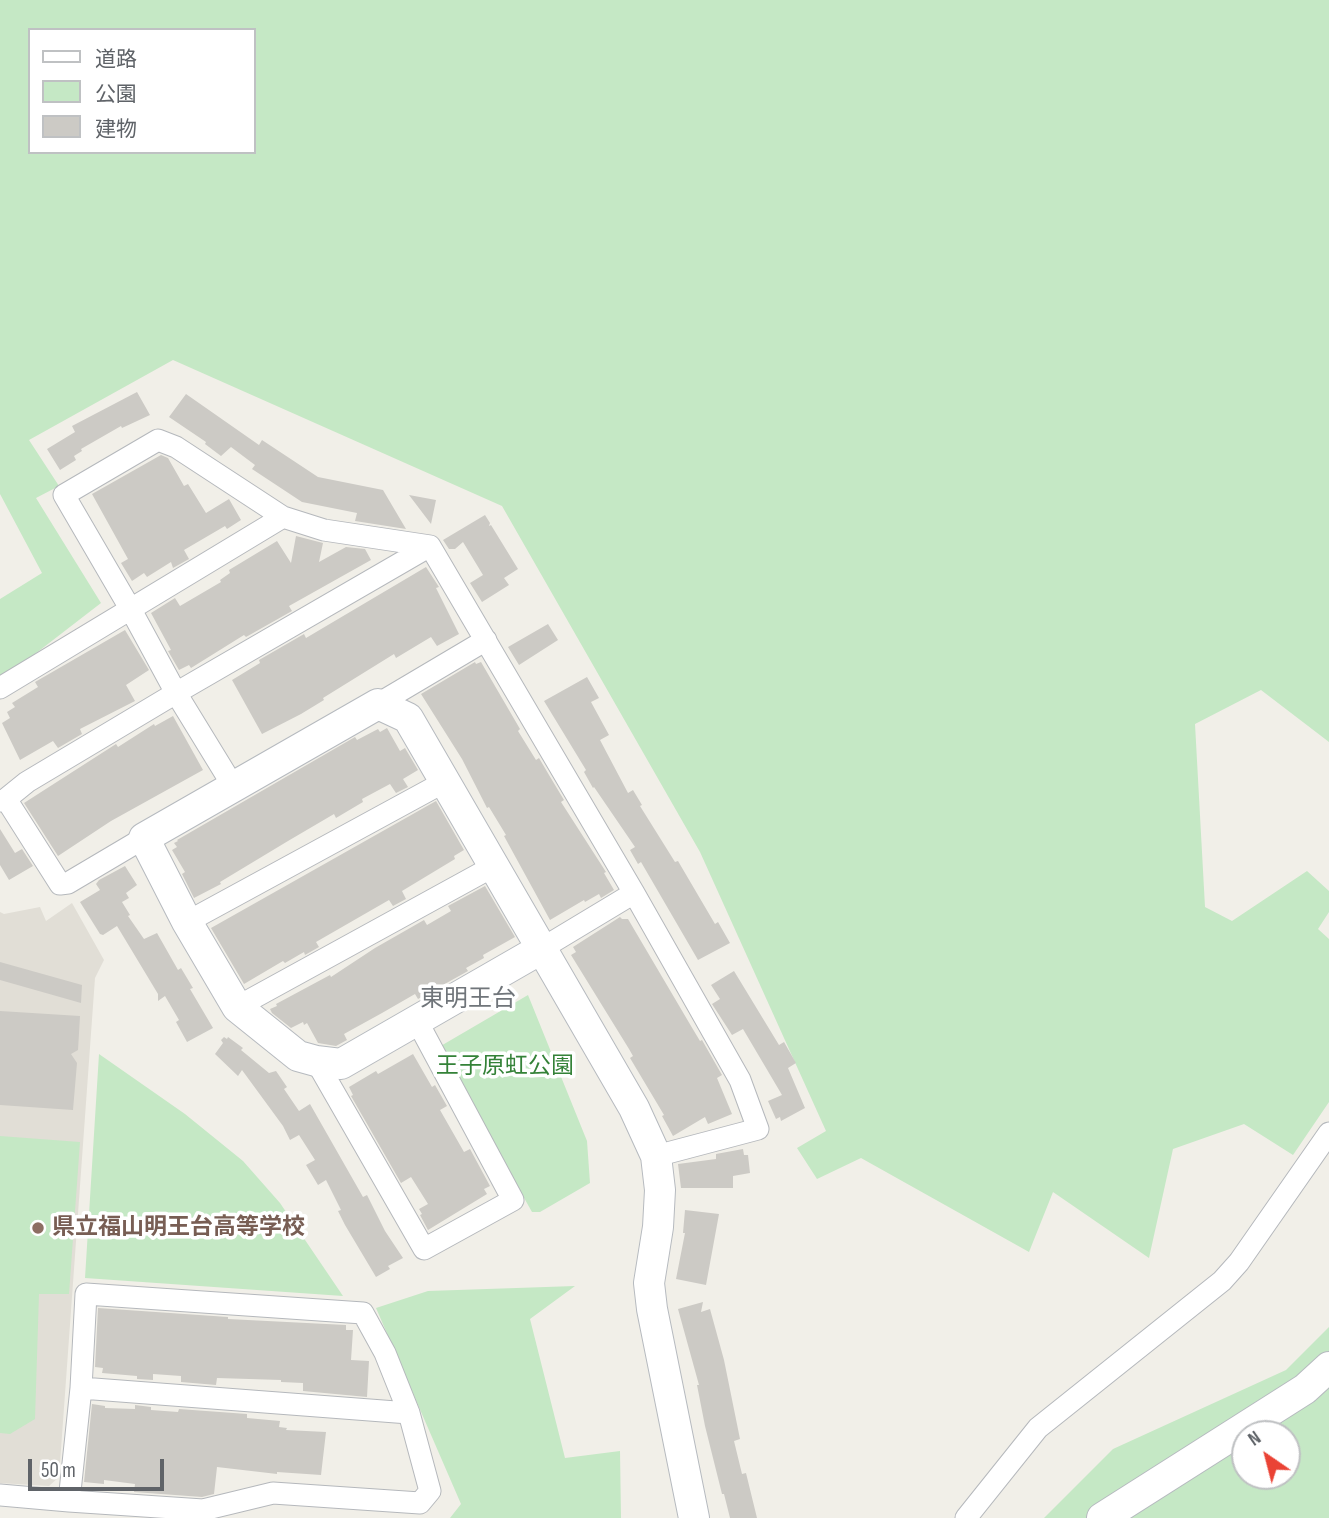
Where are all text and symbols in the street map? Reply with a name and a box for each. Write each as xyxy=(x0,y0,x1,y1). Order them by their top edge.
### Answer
legend xyxy=(28,28,256,154)
text: 道路 xyxy=(95,47,137,72)
text: 公園 xyxy=(95,82,137,107)
text: 建物 xyxy=(95,117,137,142)
district label: 東明王台 xyxy=(420,986,516,1014)
park label: 王子原虹公園 xyxy=(436,1053,574,1081)
place label: 県立福山明王台高等学校 xyxy=(52,1214,305,1242)
marker: 県立福山明王台高等学校 xyxy=(30,1220,46,1236)
north arrow xyxy=(1231,1420,1301,1490)
text: N xyxy=(1244,1427,1266,1451)
scale bar xyxy=(32,1444,168,1488)
text: 50 m xyxy=(41,1458,76,1483)

